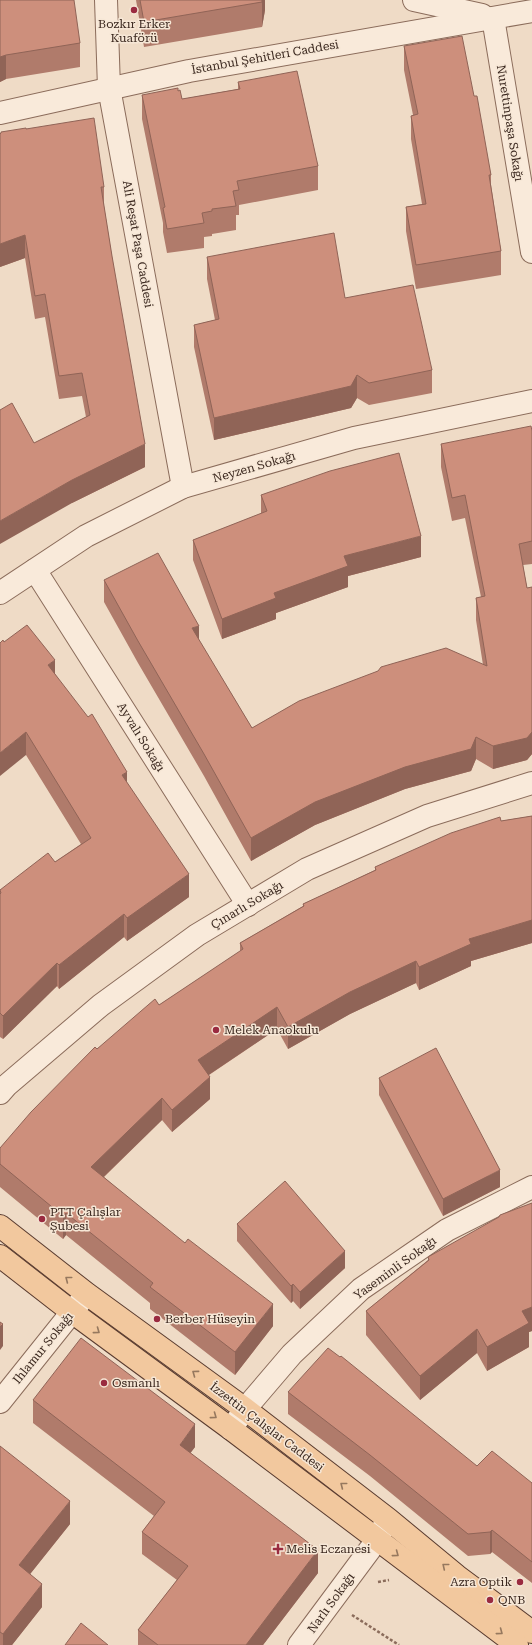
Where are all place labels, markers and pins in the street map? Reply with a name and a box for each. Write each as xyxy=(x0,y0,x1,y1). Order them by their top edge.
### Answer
marker: Bozkır Erker Kuaförü xyxy=(129,5,139,15)
place label: Bozkır Erker Kuaförü xyxy=(98,17,170,45)
place label: Melek Anaokulu xyxy=(224,1023,319,1037)
marker: Melek Anaokulu xyxy=(211,1025,221,1035)
place label: PTT Çalışlar Şubesi xyxy=(50,1205,121,1233)
marker: PTT Çalışlar Şubesi xyxy=(37,1214,47,1224)
place label: Berber Hüseyin xyxy=(165,1312,255,1326)
marker: Berber Hüseyin xyxy=(152,1314,162,1324)
place label: Osmanlı xyxy=(112,1376,160,1390)
marker: Osmanlı xyxy=(99,1378,109,1388)
place label: Melis Eczanesi xyxy=(286,1542,371,1556)
marker: Melis Eczanesi xyxy=(273,1544,283,1554)
place label: Azra Optik xyxy=(450,1575,512,1589)
marker: Azra Optik xyxy=(515,1577,525,1587)
place label: QNB xyxy=(498,1593,525,1607)
marker: QNB xyxy=(485,1595,495,1605)

